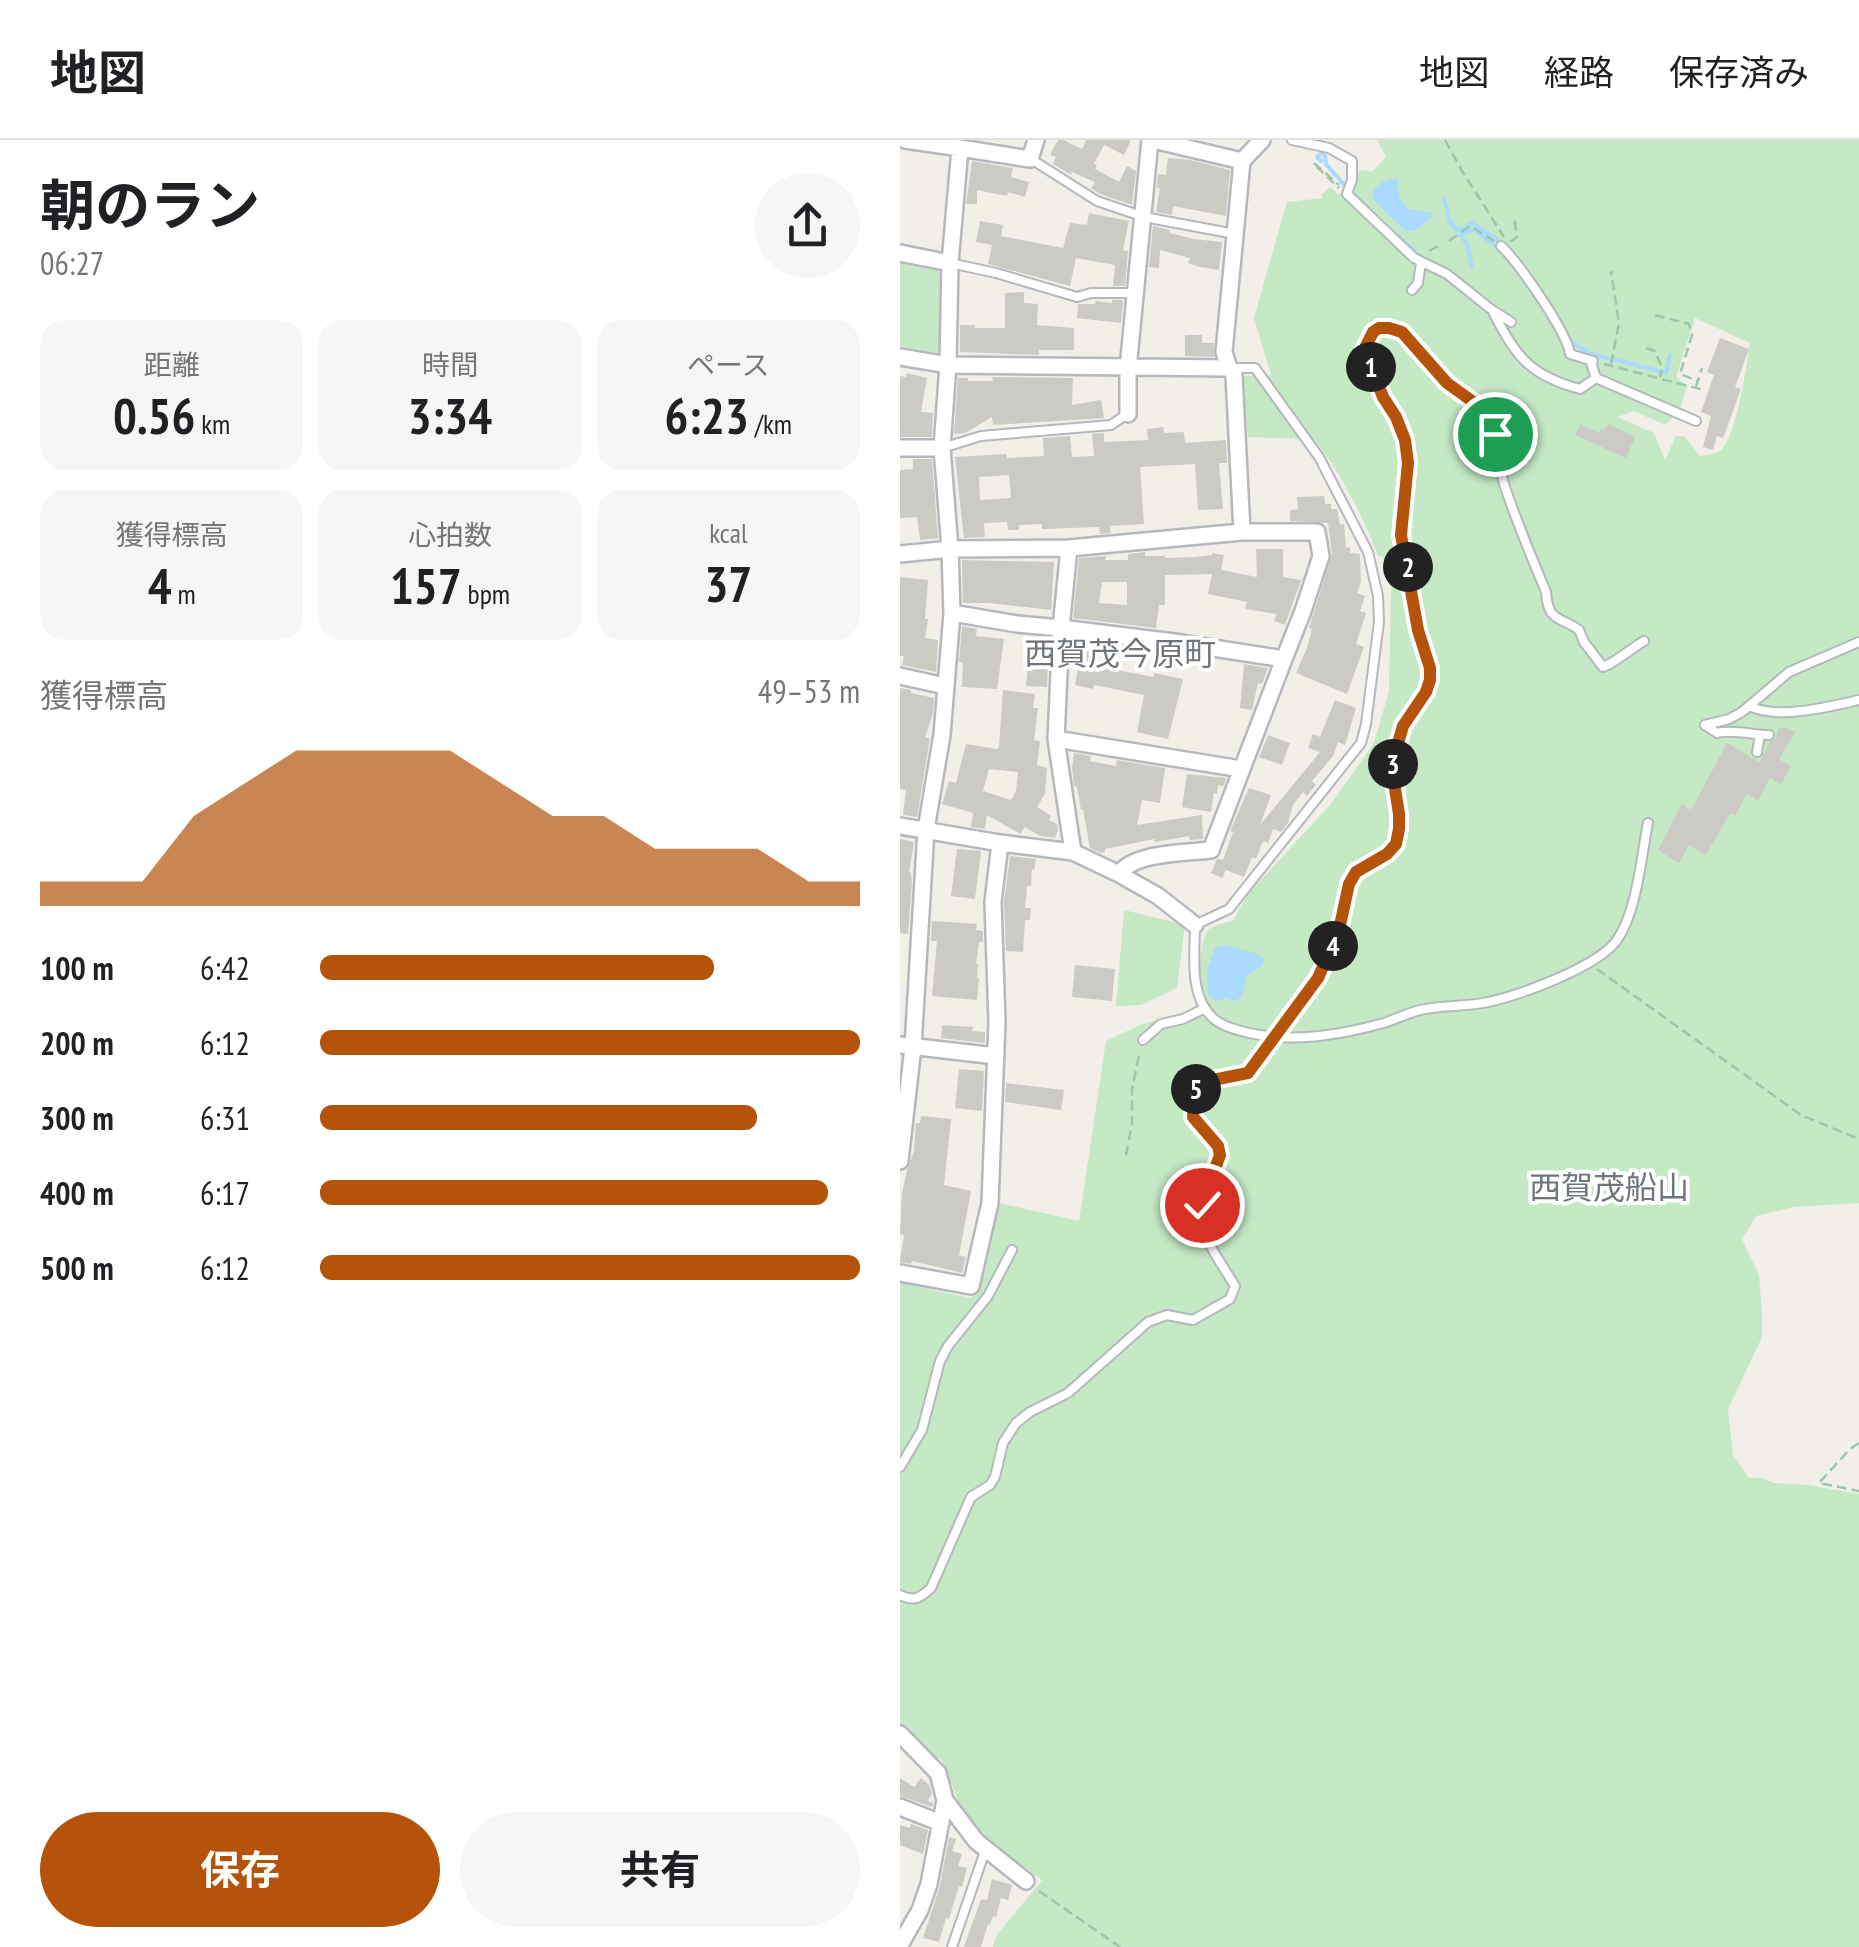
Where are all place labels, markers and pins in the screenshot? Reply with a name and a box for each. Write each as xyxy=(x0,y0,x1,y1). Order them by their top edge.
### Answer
pin: 1 xyxy=(1346,342,1396,392)
pin xyxy=(1453,392,1538,477)
pin: 2 xyxy=(1383,542,1433,592)
pin: 3 xyxy=(1368,739,1418,789)
pin: 4 xyxy=(1308,921,1358,971)
pin: 5 xyxy=(1171,1064,1221,1114)
pin xyxy=(1160,1163,1245,1248)

